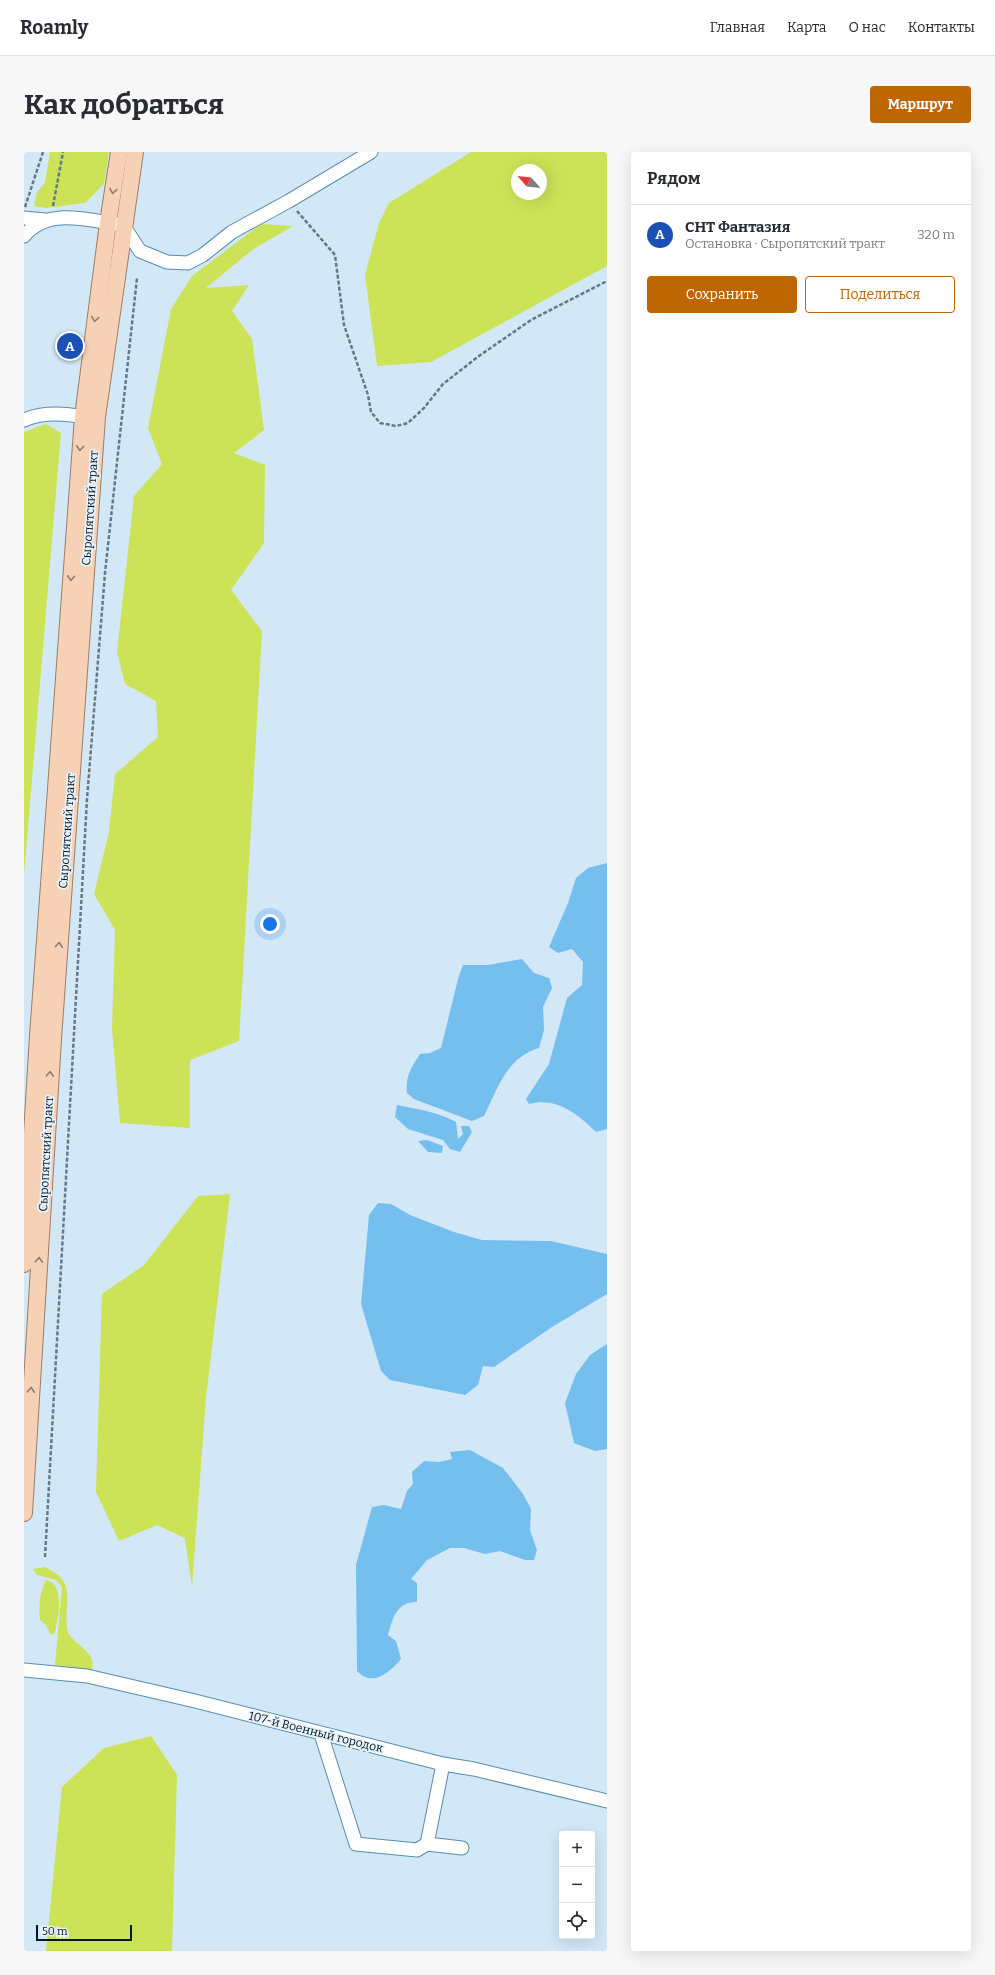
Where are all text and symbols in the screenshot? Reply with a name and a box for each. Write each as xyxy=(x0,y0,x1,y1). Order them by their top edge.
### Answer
text: Roamly xyxy=(20,16,88,39)
text: Главная xyxy=(710,19,765,36)
text: Карта xyxy=(787,19,826,36)
text: О нас xyxy=(848,19,886,36)
text: Контакты xyxy=(908,19,975,36)
button: Маршрут xyxy=(870,86,971,123)
text: Как добраться xyxy=(24,88,224,121)
north arrow xyxy=(511,164,547,200)
text: Рядом xyxy=(647,168,700,189)
one-way arrow xyxy=(109,187,118,194)
text: СНТ Фантазия xyxy=(685,218,790,236)
text: A xyxy=(655,227,665,242)
text: 320 m xyxy=(917,227,955,242)
text: Остановка · Сыропятский тракт xyxy=(685,236,885,251)
button: Сохранить xyxy=(647,276,797,313)
button: Поделиться xyxy=(805,276,955,313)
one-way arrow xyxy=(91,316,100,322)
pin: A xyxy=(57,331,83,361)
one-way arrow xyxy=(76,445,85,451)
street label: Сыропятский тракт xyxy=(79,450,101,566)
one-way arrow xyxy=(67,575,76,581)
street label: Сыропятский тракт xyxy=(56,773,78,889)
your location xyxy=(260,914,280,934)
one-way arrow xyxy=(55,942,64,948)
one-way arrow xyxy=(46,1071,55,1078)
street label: Сыропятский тракт xyxy=(36,1096,56,1212)
one-way arrow xyxy=(35,1257,44,1263)
one-way arrow xyxy=(27,1387,36,1393)
street label: 107-й Военный городок xyxy=(247,1709,385,1755)
map controls xyxy=(559,1831,595,1939)
button: + xyxy=(559,1831,595,1867)
button: − xyxy=(559,1867,595,1903)
button: locate xyxy=(559,1903,595,1939)
scale bar xyxy=(36,1923,132,1942)
text: 50 m xyxy=(42,1925,68,1938)

